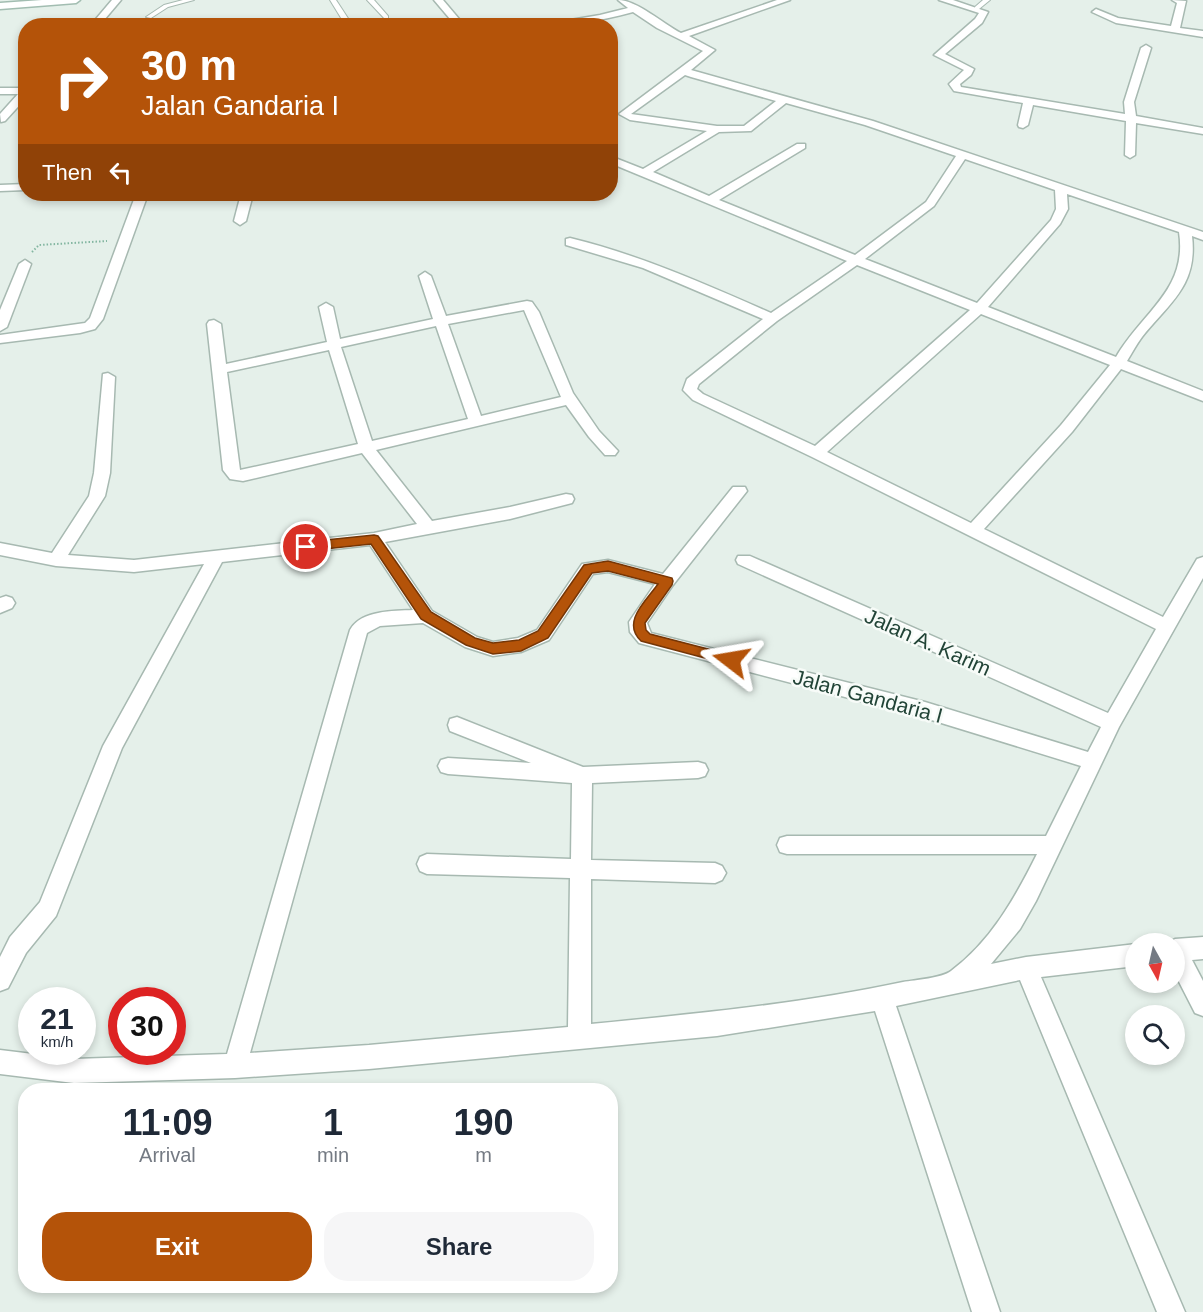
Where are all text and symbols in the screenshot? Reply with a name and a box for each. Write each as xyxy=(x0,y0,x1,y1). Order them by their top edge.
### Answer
icon: right xyxy=(42,42,120,120)
text: 30 m xyxy=(141,42,237,89)
text: Jalan Gandaria I xyxy=(141,91,339,121)
icon: left xyxy=(104,156,137,189)
text: Then xyxy=(42,160,92,185)
pin xyxy=(280,521,331,572)
icon: arrive xyxy=(289,530,322,563)
street label: Jalan A. Karim xyxy=(861,604,995,680)
position arrow xyxy=(699,628,763,692)
street label: Jalan Gandaria I xyxy=(791,665,945,727)
north arrow xyxy=(1125,933,1185,993)
map controls xyxy=(1125,933,1185,1065)
speed limit sign: 30 xyxy=(108,987,186,1065)
text: 21 xyxy=(40,1002,74,1035)
button: search xyxy=(1125,1005,1185,1065)
text: km/h xyxy=(41,1033,73,1050)
text: 11:09 xyxy=(122,1102,212,1143)
text: 1 xyxy=(323,1102,343,1143)
text: 190 xyxy=(454,1102,514,1143)
text: Arrival xyxy=(139,1144,196,1166)
text: min xyxy=(317,1144,349,1166)
text: m xyxy=(475,1144,492,1166)
button: Exit xyxy=(42,1212,312,1281)
button: Share xyxy=(324,1212,594,1281)

